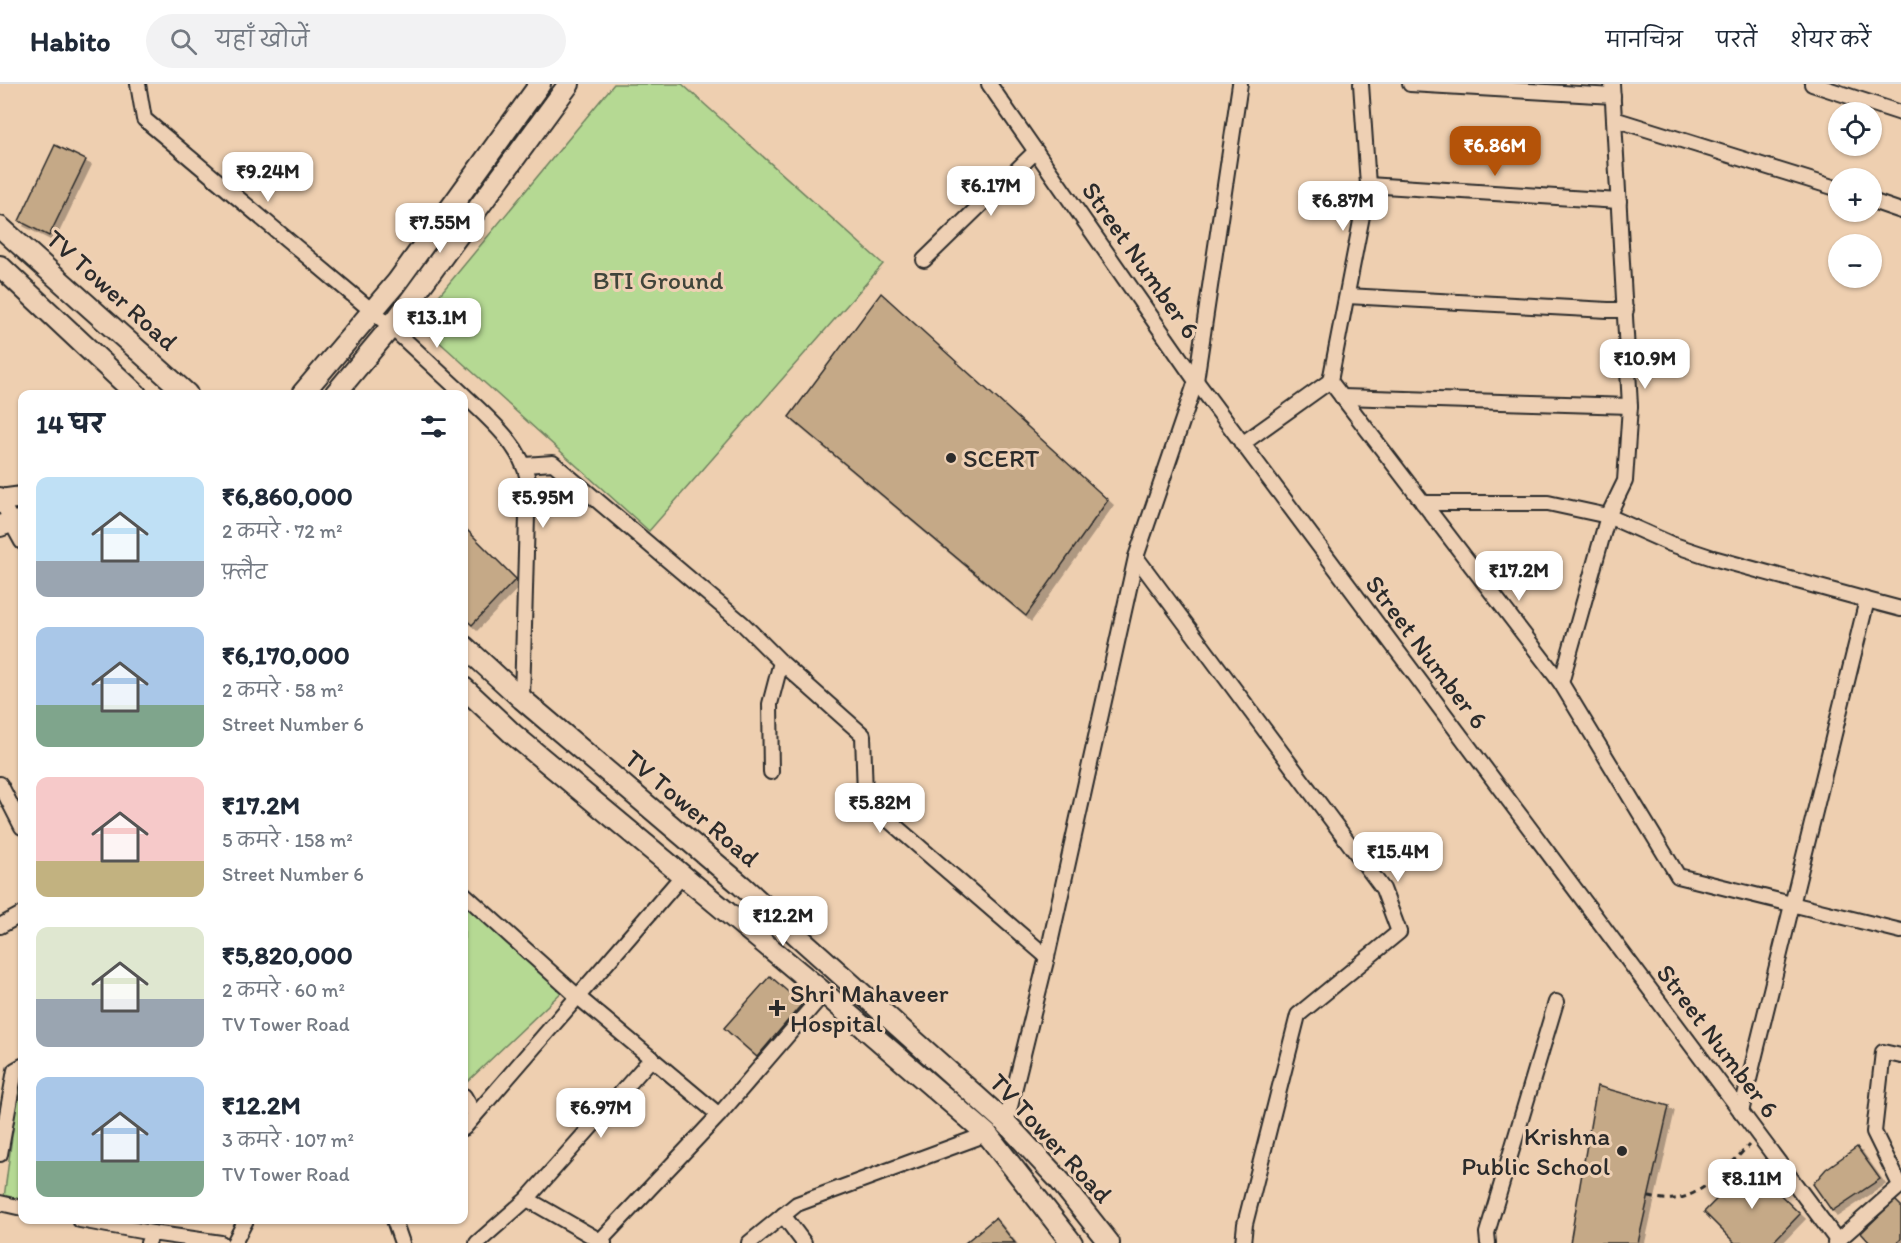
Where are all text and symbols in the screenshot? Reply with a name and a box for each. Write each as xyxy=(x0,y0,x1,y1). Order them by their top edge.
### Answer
search box xyxy=(146,14,566,68)
text: Habito xyxy=(30,24,110,58)
icon: search xyxy=(167,25,200,58)
text: यहाँ खोजें xyxy=(215,26,309,53)
text: मानचित्र xyxy=(1606,27,1683,52)
text: परतें xyxy=(1716,27,1757,52)
text: शेयर करें xyxy=(1790,27,1871,52)
map controls xyxy=(1828,102,1882,288)
button: locate xyxy=(1828,102,1882,156)
pin: ₹6.86M xyxy=(1446,126,1544,177)
text: ₹6.86M xyxy=(1464,133,1526,157)
pin: ₹9.24M xyxy=(219,152,317,203)
text: ₹9.24M xyxy=(236,159,300,183)
pin: ₹6.17M xyxy=(942,166,1040,217)
button: + xyxy=(1828,168,1882,222)
text: ₹6.17M xyxy=(961,173,1021,197)
street label: Street Number 6 xyxy=(1075,175,1207,345)
pin: ₹6.87M xyxy=(1294,181,1392,232)
text: ₹6.87M xyxy=(1312,188,1374,212)
pin: ₹7.55M xyxy=(391,203,489,254)
text: ₹7.55M xyxy=(409,210,471,234)
street label: TV Tower Road xyxy=(40,223,184,357)
button: − xyxy=(1828,234,1882,288)
park label: BTI Ground xyxy=(593,264,723,296)
pin: ₹13.1M xyxy=(388,298,486,349)
text: ₹13.1M xyxy=(407,305,467,329)
pin: ₹10.9M xyxy=(1596,339,1694,390)
text: ₹10.9M xyxy=(1614,346,1676,370)
text: 14 घर xyxy=(36,408,104,440)
icon: filters xyxy=(417,410,450,443)
place label: SCERT xyxy=(963,442,1040,474)
marker: SCERT xyxy=(944,451,958,465)
pin: ₹5.95M xyxy=(494,478,592,529)
text: ₹6,860,000 xyxy=(222,480,353,512)
text: ₹5.95M xyxy=(512,485,574,509)
icon: home xyxy=(84,501,156,573)
text: 2 कमरे · 72 m² xyxy=(222,519,342,543)
pin: ₹17.2M xyxy=(1470,551,1568,602)
text: ₹17.2M xyxy=(1489,558,1549,582)
text: फ़्लैट xyxy=(222,560,268,584)
street label: Street Number 6 xyxy=(1359,569,1495,735)
text: ₹6,170,000 xyxy=(222,639,350,671)
icon: home xyxy=(84,651,156,723)
text: 2 कमरे · 58 m² xyxy=(222,678,343,702)
text: Street Number 6 xyxy=(222,712,364,736)
street label: TV Tower Road xyxy=(618,742,766,874)
pin: ₹5.82M xyxy=(831,783,929,834)
text: ₹17.2M xyxy=(222,789,300,821)
text: ₹5.82M xyxy=(849,790,911,814)
icon: home xyxy=(84,801,156,873)
text: 5 कमरे · 158 m² xyxy=(222,828,353,852)
pin: ₹15.4M xyxy=(1349,832,1447,883)
text: ₹15.4M xyxy=(1367,839,1429,863)
text: Street Number 6 xyxy=(222,862,364,886)
pin: ₹12.2M xyxy=(734,896,832,947)
text: ₹12.2M xyxy=(753,903,813,927)
text: ₹5,820,000 xyxy=(222,939,353,971)
icon: home xyxy=(84,951,156,1023)
street label: Street Number 6 xyxy=(1650,958,1786,1124)
place label: Shri Mahaveer Hospital xyxy=(790,977,949,1039)
text: 2 कमरे · 60 m² xyxy=(222,978,345,1002)
marker: Shri Mahaveer Hospital xyxy=(768,999,786,1017)
text: TV Tower Road xyxy=(222,1012,350,1036)
street label: TV Tower Road xyxy=(983,1066,1119,1210)
pin: ₹6.97M xyxy=(552,1088,650,1139)
text: ₹12.2M xyxy=(222,1089,301,1121)
text: ₹6.97M xyxy=(570,1095,632,1119)
icon: home xyxy=(84,1101,156,1173)
place label: Krishna Public School xyxy=(1461,1120,1610,1182)
text: 3 कमरे · 107 m² xyxy=(222,1128,354,1152)
marker: Krishna Public School xyxy=(1615,1144,1629,1158)
pin: ₹8.11M xyxy=(1703,1159,1801,1210)
text: TV Tower Road xyxy=(222,1162,350,1186)
text: ₹8.11M xyxy=(1722,1166,1782,1190)

